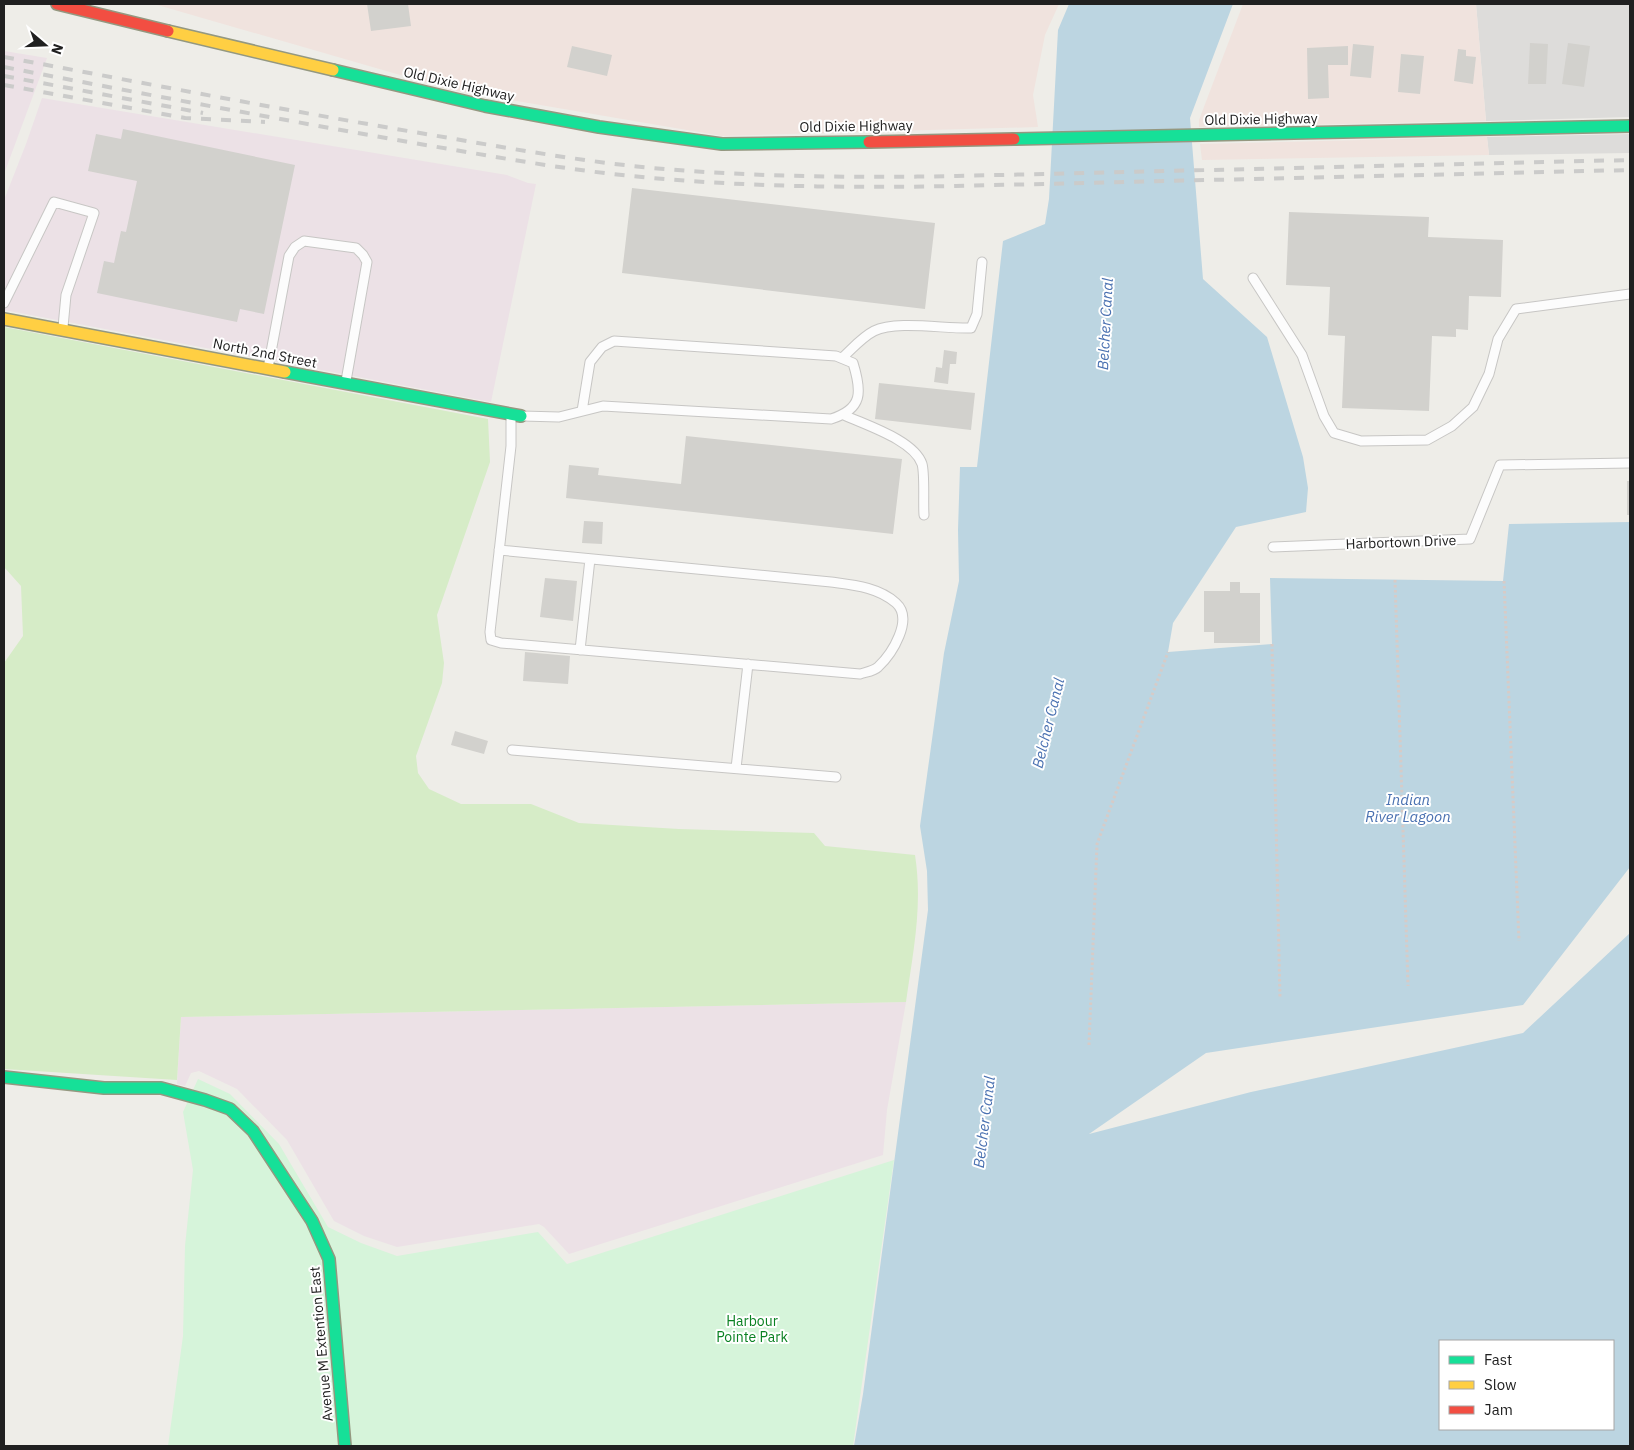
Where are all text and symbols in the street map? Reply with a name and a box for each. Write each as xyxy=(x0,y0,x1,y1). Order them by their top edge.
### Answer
north arrow xyxy=(20,20,70,70)
text: N xyxy=(47,42,67,57)
street label: Old Dixie Highway xyxy=(402,62,516,106)
street label: Old Dixie Highway xyxy=(1204,109,1318,129)
street label: Old Dixie Highway xyxy=(799,116,913,136)
water label: Belcher Canal xyxy=(1093,277,1117,371)
street label: North 2nd Street xyxy=(212,334,318,372)
street label: Harbortown Drive xyxy=(1345,531,1457,553)
water label: Belcher Canal xyxy=(1028,676,1068,770)
water label: Indian River Lagoon xyxy=(1365,790,1451,826)
water label: Belcher Canal xyxy=(969,1075,999,1169)
street label: Avenue M Extention East xyxy=(305,1266,337,1422)
park label: Harbour Pointe Park xyxy=(716,1312,788,1346)
legend xyxy=(1439,1340,1614,1430)
text: Fast xyxy=(1484,1350,1512,1369)
text: Slow xyxy=(1484,1375,1517,1394)
text: Jam xyxy=(1484,1400,1513,1419)

